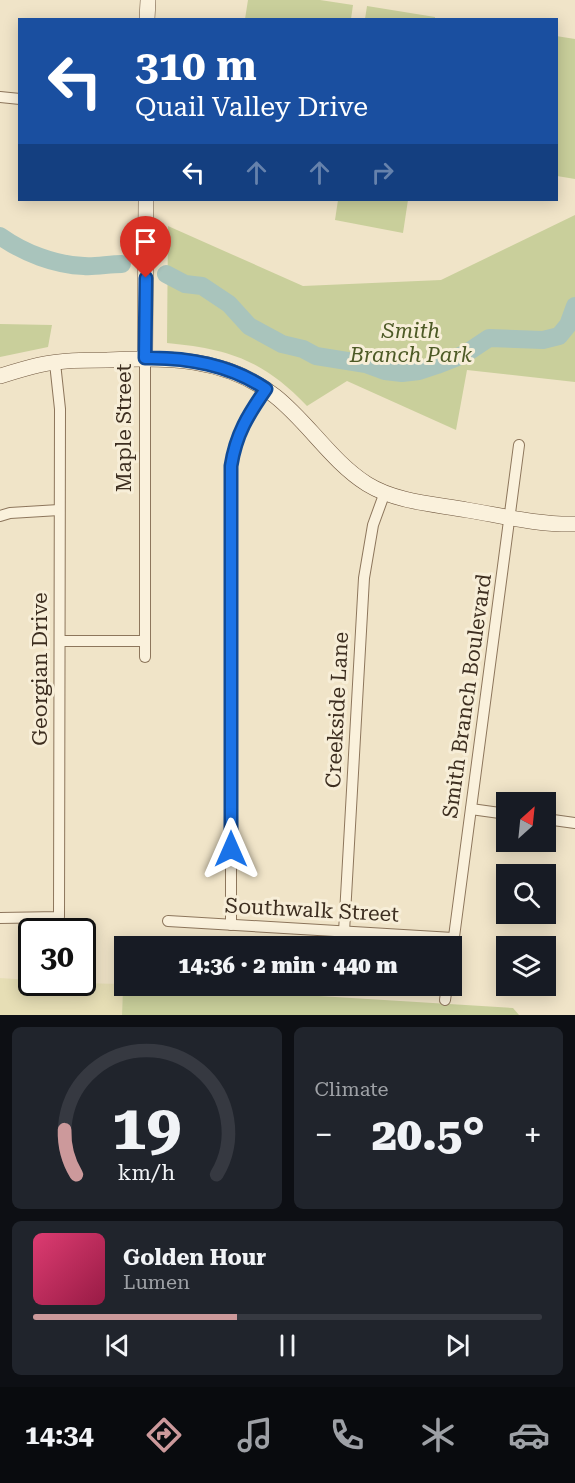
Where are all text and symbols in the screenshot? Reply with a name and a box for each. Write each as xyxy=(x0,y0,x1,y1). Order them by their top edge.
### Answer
text: 310 m xyxy=(135,41,257,90)
icon: left xyxy=(36,42,114,120)
text: Quail Valley Drive xyxy=(135,91,368,123)
icon: left xyxy=(177,156,210,189)
icon: ahead xyxy=(240,156,273,189)
icon: ahead xyxy=(303,156,336,189)
icon: right xyxy=(366,156,399,189)
pin xyxy=(120,216,171,278)
icon: arrive xyxy=(129,225,162,258)
park label: Smith Branch Park xyxy=(349,319,473,367)
street label: Maple Street xyxy=(112,364,136,492)
street label: Smith Branch Boulevard xyxy=(438,572,496,820)
street label: Georgian Drive xyxy=(28,592,52,746)
street label: Creekside Lane xyxy=(321,631,353,789)
north arrow xyxy=(496,792,556,852)
map controls xyxy=(496,792,556,996)
position arrow xyxy=(199,817,263,881)
button: search xyxy=(496,864,556,924)
street label: Southwalk Street xyxy=(224,893,400,927)
speed limit sign: 30 xyxy=(18,918,96,996)
button: layers xyxy=(496,936,556,996)
text: 14:36 · 2 min · 440 m xyxy=(178,953,398,978)
text: Climate xyxy=(315,1077,389,1101)
text: 19 xyxy=(112,1091,182,1164)
text: 20.5° xyxy=(372,1108,485,1161)
text: − xyxy=(315,1115,333,1154)
text: + xyxy=(524,1115,542,1154)
text: km/h xyxy=(118,1160,176,1185)
text: Golden Hour xyxy=(123,1245,266,1270)
text: Lumen xyxy=(123,1270,190,1294)
icon: previous xyxy=(101,1329,134,1362)
icon: pause xyxy=(271,1329,304,1362)
icon: next xyxy=(441,1329,474,1362)
icon: directions xyxy=(143,1414,185,1456)
icon: music xyxy=(234,1414,276,1456)
icon: phone xyxy=(326,1414,368,1456)
icon: climate xyxy=(417,1414,459,1456)
icon: car xyxy=(508,1414,550,1456)
text: 14:34 xyxy=(25,1419,94,1451)

